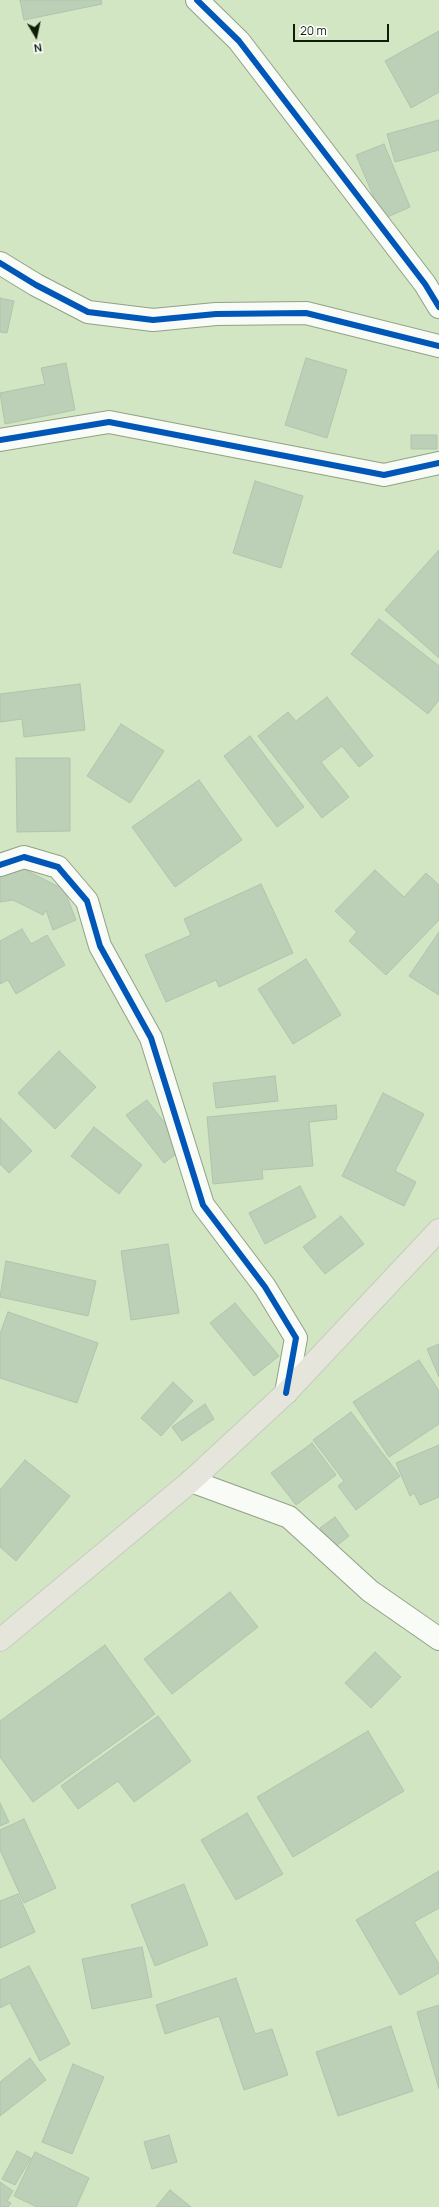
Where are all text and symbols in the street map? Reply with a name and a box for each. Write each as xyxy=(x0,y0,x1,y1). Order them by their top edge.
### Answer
north arrow xyxy=(16,16,56,56)
scale bar xyxy=(295,16,391,42)
text: 20 m xyxy=(300,22,327,39)
text: N xyxy=(33,40,43,56)

